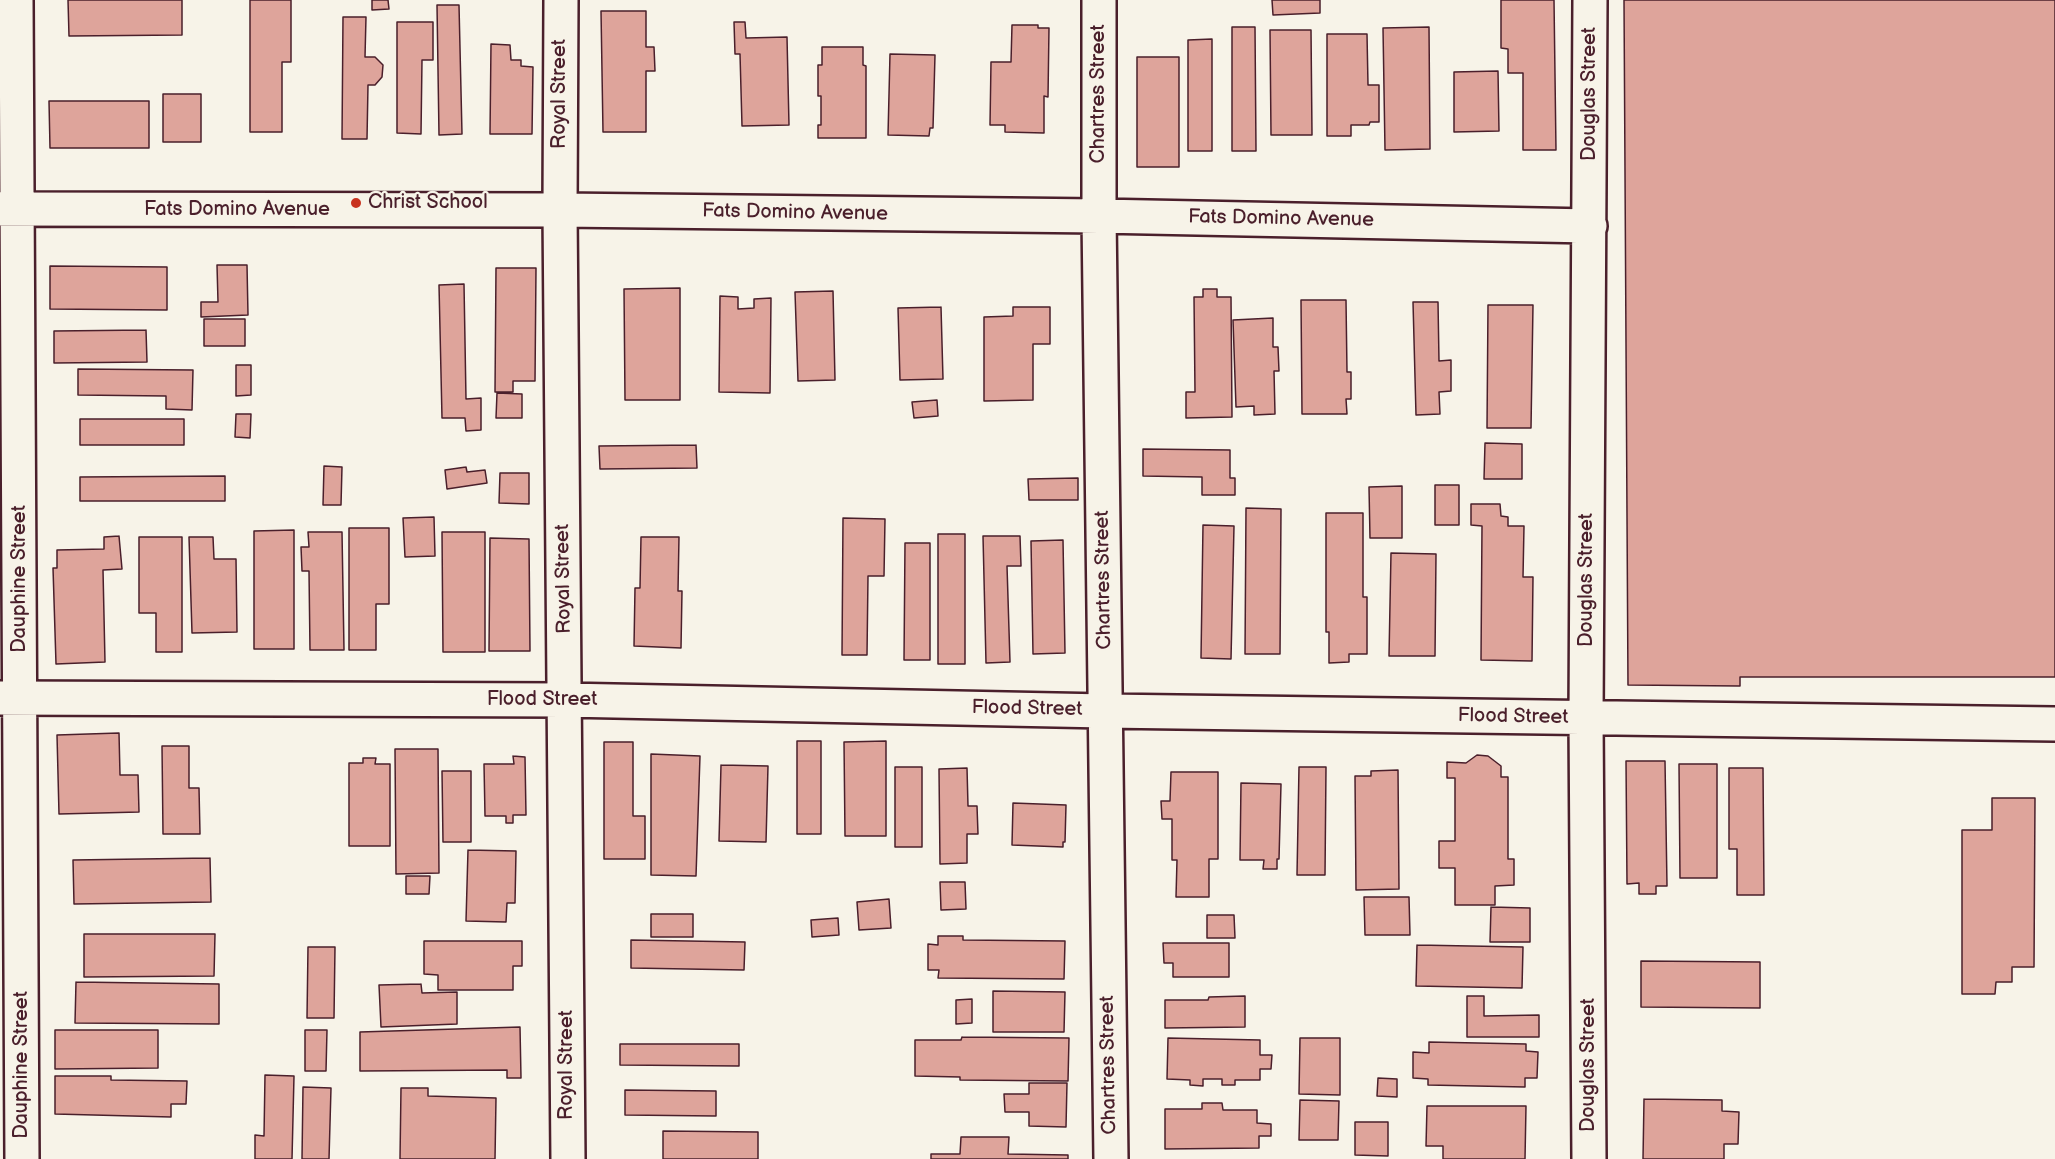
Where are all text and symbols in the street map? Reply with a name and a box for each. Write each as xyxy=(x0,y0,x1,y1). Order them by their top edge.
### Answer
street label: Chartres Street xyxy=(1087,24,1111,164)
street label: Douglas Street xyxy=(1578,27,1602,161)
street label: Royal Street xyxy=(548,39,572,149)
place label: Christ School xyxy=(368,191,488,215)
marker: Christ School xyxy=(349,196,363,210)
street label: Fats Domino Avenue xyxy=(144,198,330,222)
street label: Fats Domino Avenue xyxy=(702,199,888,227)
street label: Fats Domino Avenue xyxy=(1188,205,1374,233)
street label: Dauphine Street xyxy=(8,505,32,653)
street label: Chartres Street xyxy=(1091,510,1117,650)
street label: Douglas Street xyxy=(1575,513,1599,647)
street label: Royal Street xyxy=(551,524,577,634)
street label: Flood Street xyxy=(487,688,597,712)
street label: Flood Street xyxy=(971,696,1083,722)
street label: Flood Street xyxy=(1457,704,1569,730)
street label: Dauphine Street xyxy=(10,991,34,1139)
street label: Chartres Street xyxy=(1096,995,1122,1135)
street label: Douglas Street xyxy=(1577,998,1601,1132)
street label: Royal Street xyxy=(555,1010,579,1120)

